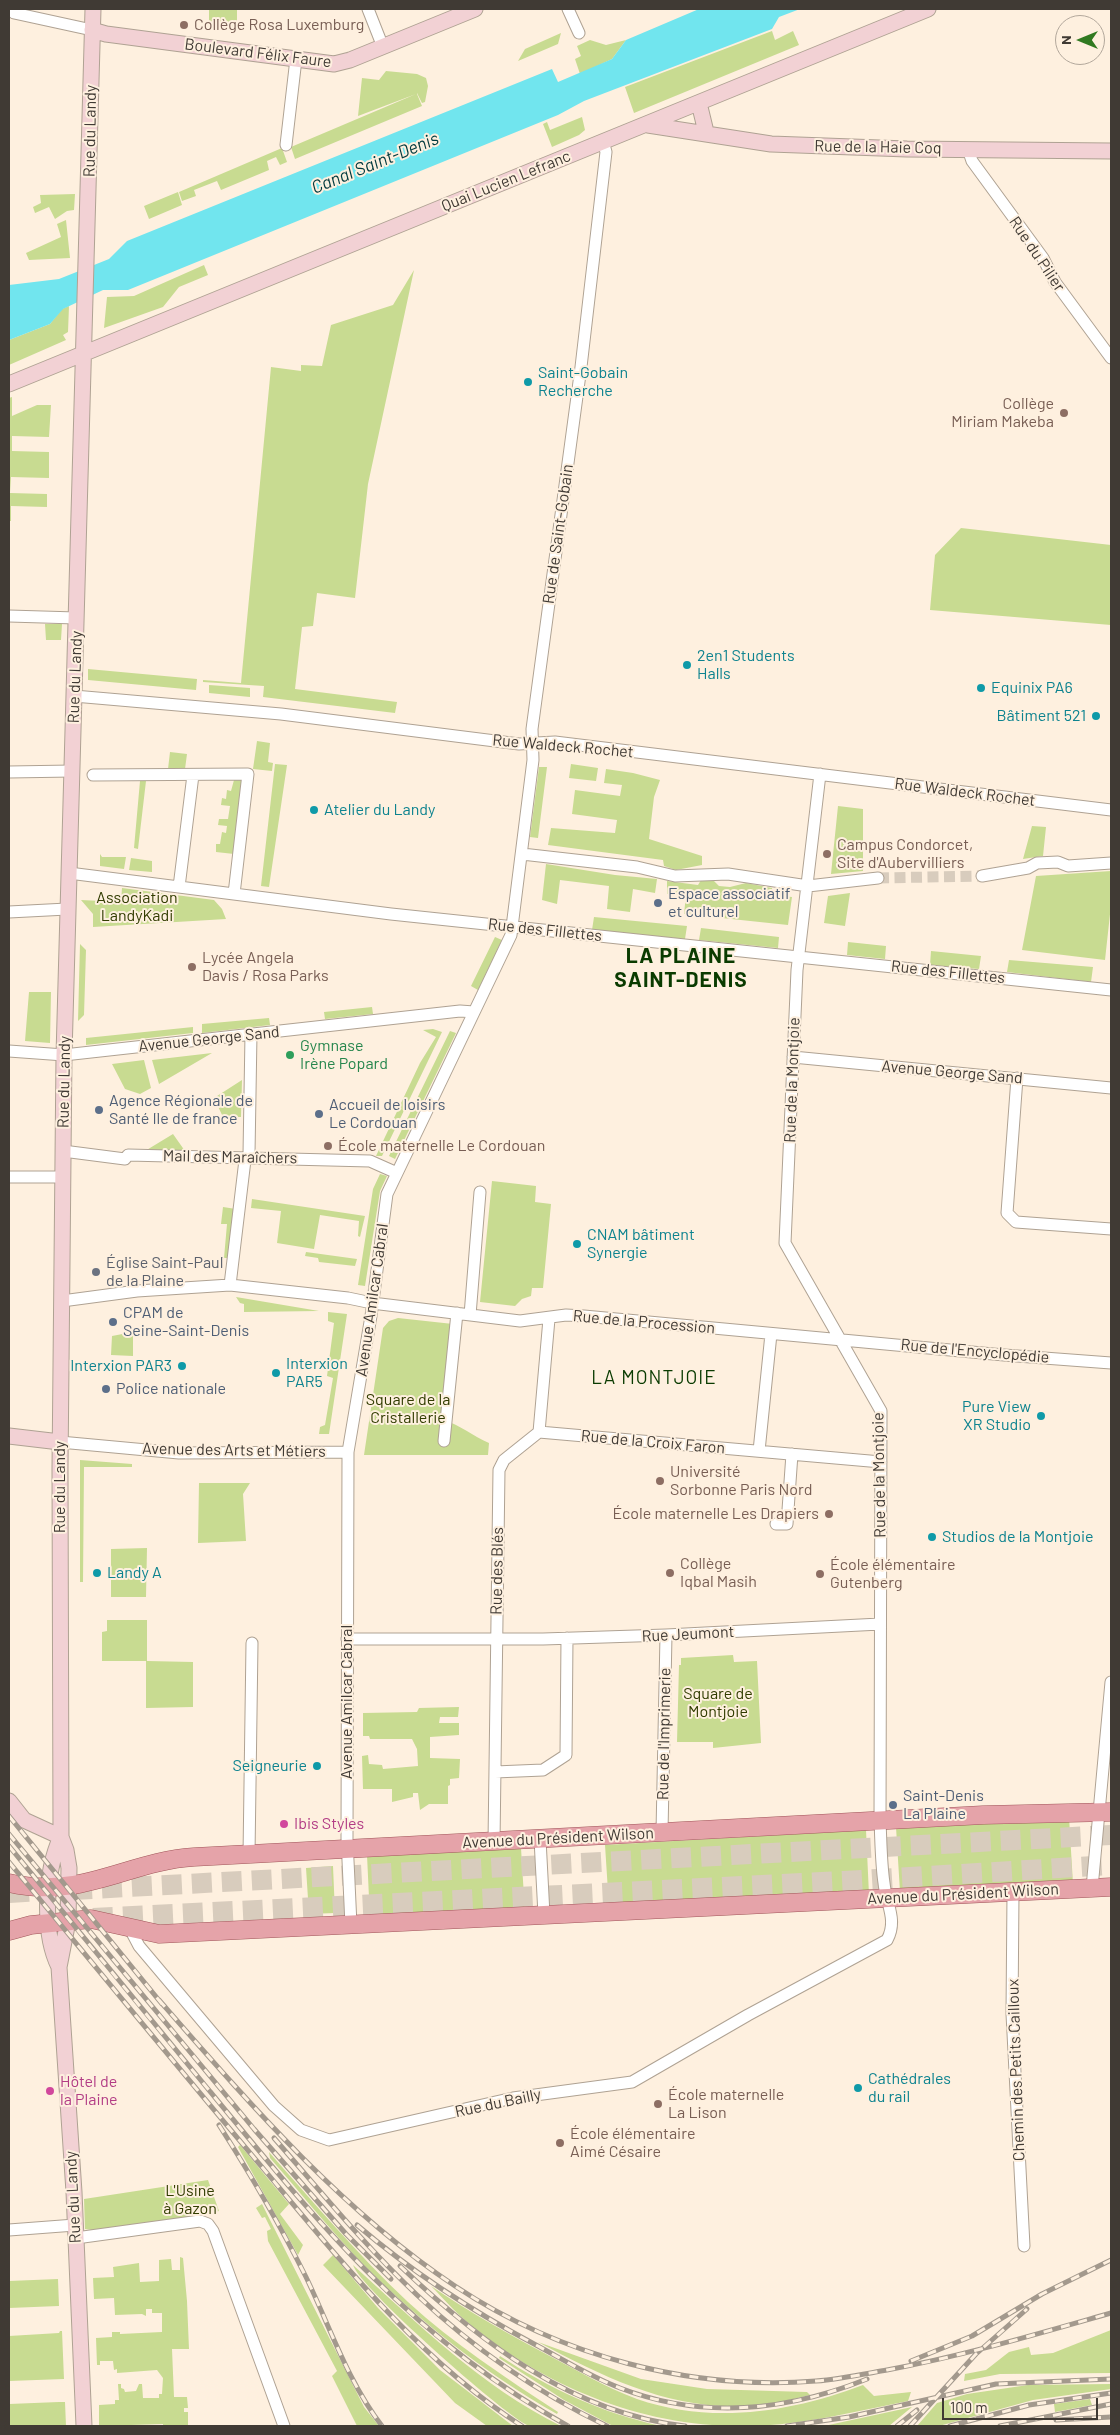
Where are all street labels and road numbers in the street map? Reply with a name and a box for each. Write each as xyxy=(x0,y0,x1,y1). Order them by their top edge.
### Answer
street label: Boulevard Félix Faure xyxy=(183,34,333,72)
street label: Rue du Landy xyxy=(80,85,100,177)
street label: Rue de la Haie Coq xyxy=(814,136,942,158)
street label: Quai Lucien Lefranc xyxy=(439,146,573,216)
street label: Rue du Pilier xyxy=(1005,213,1069,295)
street label: Rue de Saint-Gobain xyxy=(539,463,577,605)
street label: Rue du Landy xyxy=(64,630,86,724)
street label: Rue Waldeck Rochet xyxy=(492,730,634,762)
street label: Rue Waldeck Rochet xyxy=(894,774,1036,810)
street label: Rue des Fillettes xyxy=(487,914,603,946)
street label: Rue des Fillettes xyxy=(890,956,1006,988)
street label: Rue de la Montjoie xyxy=(780,1017,804,1143)
street label: Avenue George Sand xyxy=(138,1022,280,1056)
street label: Rue du Landy xyxy=(54,1036,74,1128)
street label: Avenue George Sand xyxy=(881,1056,1023,1088)
street label: Mail des Maraîchers xyxy=(163,1146,297,1168)
street label: Avenue Amilcar Cabral xyxy=(352,1222,392,1378)
street label: Rue de la Procession xyxy=(572,1306,716,1338)
street label: Rue de l'Encyclopédie xyxy=(900,1335,1050,1367)
street label: Rue de la Montjoie xyxy=(868,1412,890,1538)
street label: Rue de la Croix Faron xyxy=(580,1426,726,1458)
street label: Avenue des Arts et Métiers xyxy=(142,1439,326,1461)
street label: Rue du Landy xyxy=(50,1441,70,1533)
street label: Rue des Blés xyxy=(487,1527,507,1615)
street label: Rue Jeumont xyxy=(641,1622,735,1646)
street label: Avenue Amilcar Cabral xyxy=(337,1625,357,1779)
street label: Rue de l'Imprimerie xyxy=(653,1668,675,1800)
street label: Avenue du Président Wilson xyxy=(462,1823,654,1853)
street label: Avenue du Président Wilson xyxy=(867,1879,1059,1909)
street label: Chemin des Petits Cailloux xyxy=(1003,1979,1029,2161)
street label: Rue du Bailly xyxy=(453,2085,543,2121)
street label: Rue du Landy xyxy=(61,2150,85,2244)

